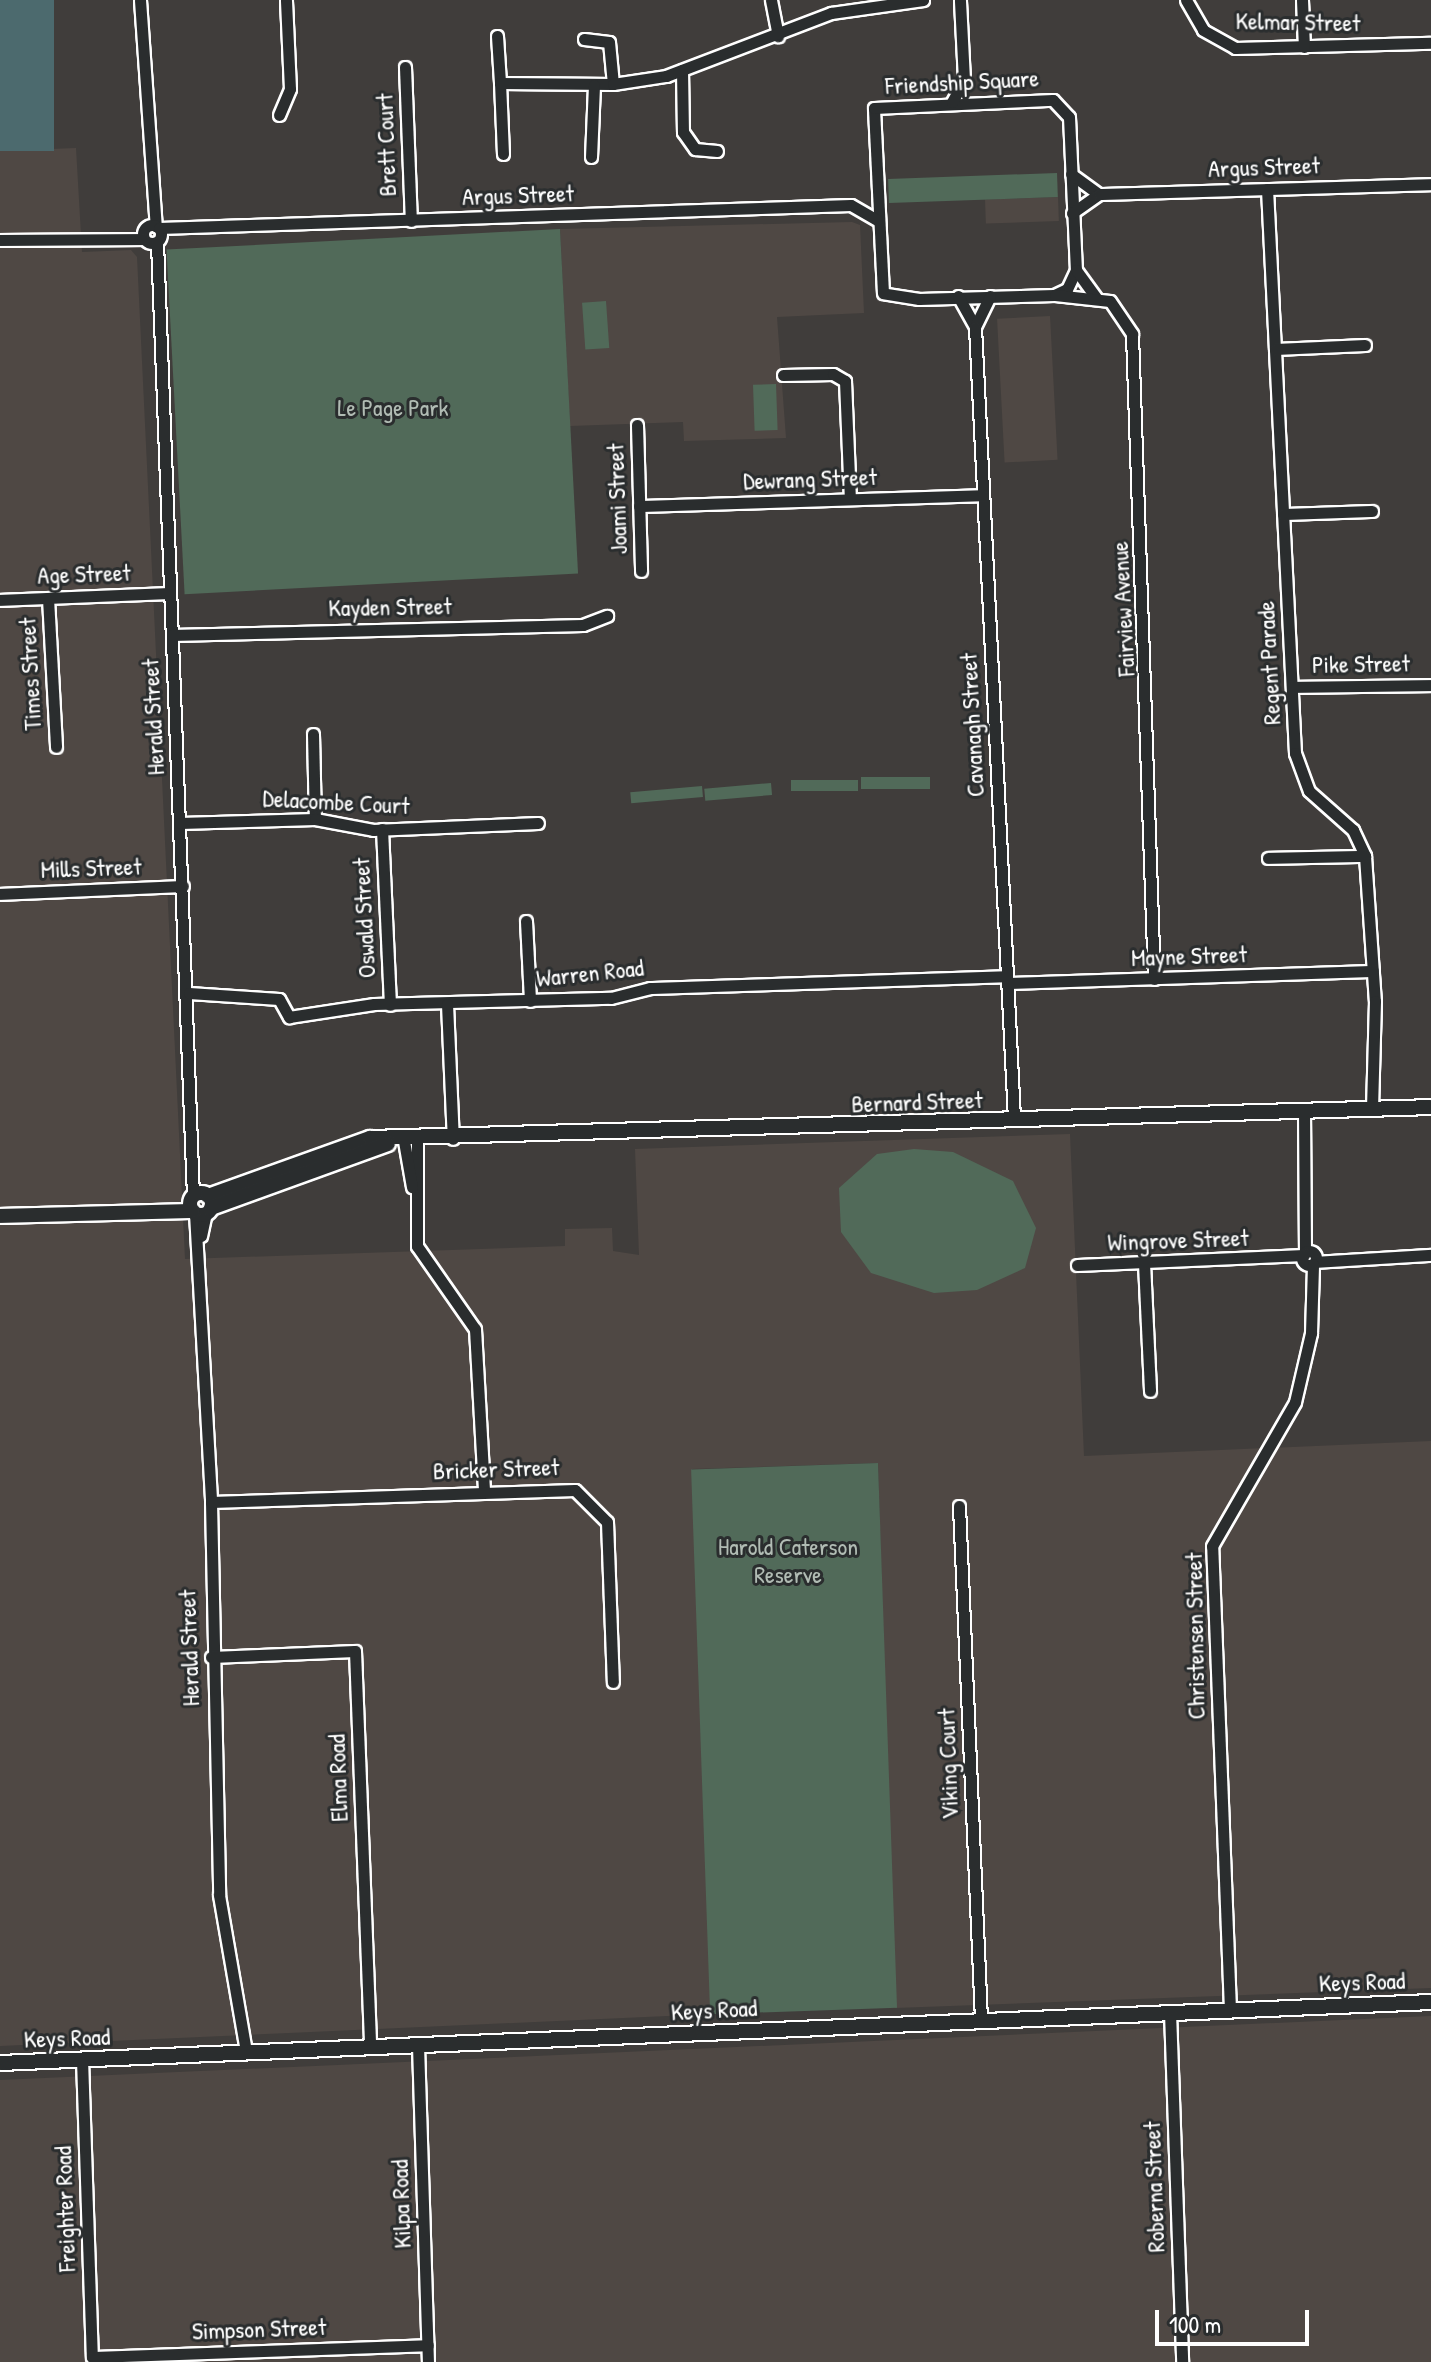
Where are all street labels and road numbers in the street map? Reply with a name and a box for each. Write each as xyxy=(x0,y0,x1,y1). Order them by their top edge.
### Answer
street label: Kelmar Street xyxy=(1235,7,1361,37)
street label: Friendship Square xyxy=(884,64,1040,100)
street label: Brett Court xyxy=(370,93,402,197)
street label: Argus Street xyxy=(1208,151,1320,183)
street label: Argus Street xyxy=(462,179,574,211)
street label: Joami Street xyxy=(601,443,633,555)
street label: Dewrang Street xyxy=(743,462,877,496)
street label: Fairview Avenue xyxy=(1105,541,1141,677)
street label: Age Street xyxy=(37,558,131,590)
street label: Kayden Street xyxy=(328,592,452,622)
street label: Regent Parade xyxy=(1251,600,1287,726)
street label: Times Street xyxy=(13,617,47,731)
street label: Pike Street xyxy=(1312,649,1410,679)
street label: Cavanagh Street xyxy=(954,652,990,798)
street label: Herald Street xyxy=(136,658,170,776)
street label: Delacombe Court xyxy=(262,784,410,820)
street label: Mills Street xyxy=(40,852,142,884)
street label: Oswald Street xyxy=(346,857,382,979)
street label: Mayne Street xyxy=(1131,940,1247,972)
street label: Warren Road xyxy=(535,953,645,993)
street label: Bernard Street xyxy=(851,1085,983,1119)
street label: Wingrove Street xyxy=(1107,1223,1249,1257)
street label: Bricker Street xyxy=(432,1452,560,1486)
street label: Christensen Street xyxy=(1179,1552,1211,1720)
street label: Herald Street xyxy=(173,1589,205,1707)
street label: Viking Court xyxy=(932,1708,964,1820)
street label: Elma Road xyxy=(322,1734,354,1822)
street label: Keys Road xyxy=(1318,1966,1406,1998)
street label: Keys Road xyxy=(670,1993,758,2027)
street label: Keys Road xyxy=(23,2022,111,2054)
street label: Roberna Street xyxy=(1137,2121,1171,2253)
street label: Freighter Road xyxy=(48,2146,82,2272)
street label: Kilpa Road xyxy=(385,2159,417,2249)
street label: Simpson Street xyxy=(191,2312,327,2346)

